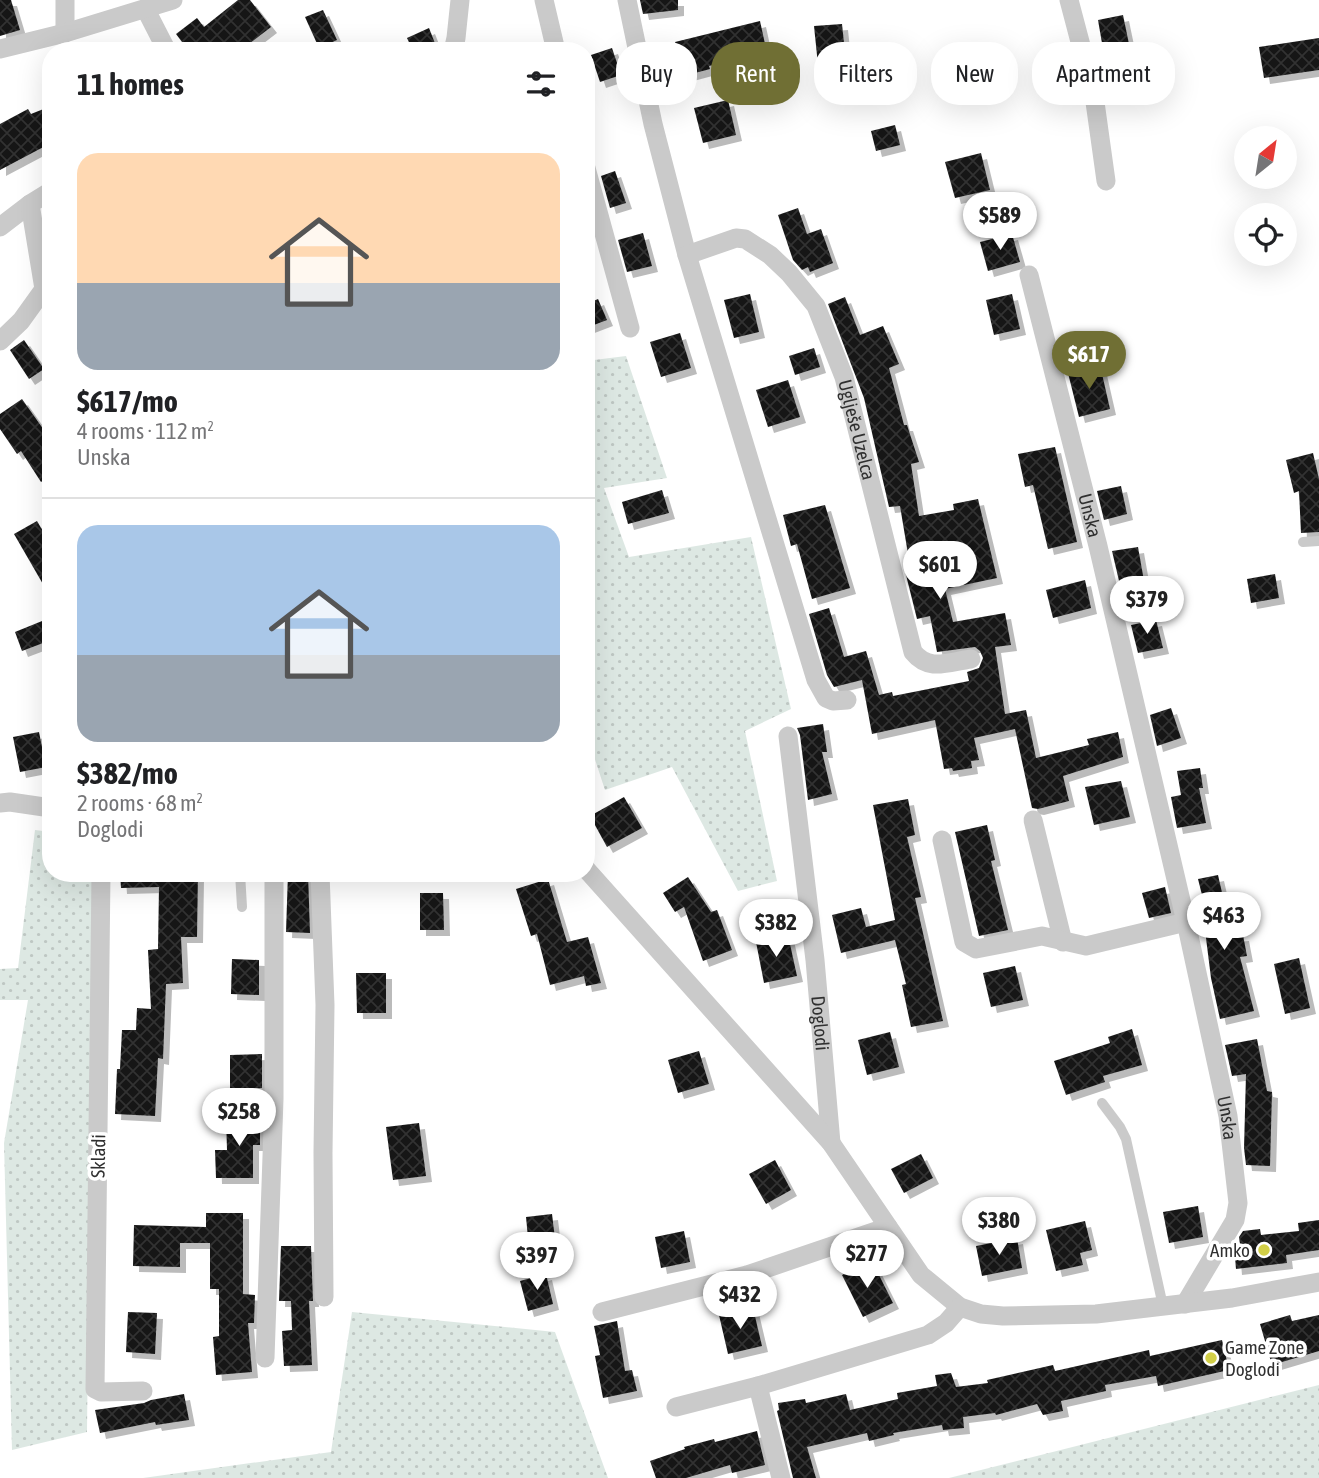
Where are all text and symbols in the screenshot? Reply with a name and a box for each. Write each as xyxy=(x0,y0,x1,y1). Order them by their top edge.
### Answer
chip: Buy xyxy=(616,42,697,105)
chip: Rent xyxy=(711,42,800,105)
chip: Filters xyxy=(814,42,917,105)
chip: New xyxy=(931,42,1018,105)
chip: Apartment xyxy=(1032,42,1175,105)
icon: filters xyxy=(522,65,560,103)
text: 11 homes xyxy=(77,67,184,101)
north arrow xyxy=(1234,126,1297,189)
map controls xyxy=(1234,126,1297,266)
pin: $589 xyxy=(959,192,1041,252)
icon: home xyxy=(256,199,382,325)
text: $589 xyxy=(979,202,1021,228)
button: locate xyxy=(1234,203,1297,266)
pin: $617 xyxy=(1048,332,1130,391)
text: $617 xyxy=(1068,341,1110,367)
street label: Uglješe Uzelca xyxy=(834,377,880,482)
text: $617/mo xyxy=(77,384,178,418)
text: 4 rooms · 112 m² xyxy=(77,418,214,444)
text: Unska xyxy=(77,444,131,470)
street label: Unska xyxy=(1074,491,1106,540)
pin: $601 xyxy=(899,542,981,601)
text: $601 xyxy=(919,551,961,577)
icon: home xyxy=(256,571,382,697)
pin: $379 xyxy=(1106,576,1188,636)
text: $379 xyxy=(1126,586,1168,612)
text: $382/mo xyxy=(77,756,178,790)
text: 2 rooms · 68 m² xyxy=(77,790,203,816)
text: Doglodi xyxy=(77,816,143,842)
pin: $463 xyxy=(1183,892,1265,952)
pin: $382 xyxy=(735,900,817,959)
text: $463 xyxy=(1203,902,1245,928)
text: $382 xyxy=(755,909,797,935)
street label: Doglodi xyxy=(807,995,834,1051)
pin: $258 xyxy=(198,1088,280,1148)
street label: Unska xyxy=(1213,1094,1242,1141)
text: $258 xyxy=(218,1098,260,1124)
street label: Skladi xyxy=(87,1134,109,1178)
pin: $380 xyxy=(958,1198,1040,1257)
text: $380 xyxy=(978,1207,1020,1233)
pin: $277 xyxy=(826,1230,908,1290)
pin: $397 xyxy=(496,1232,578,1292)
place label: Amko xyxy=(1210,1239,1250,1261)
text: $277 xyxy=(846,1240,888,1266)
text: $397 xyxy=(516,1242,558,1268)
marker: Amko xyxy=(1256,1242,1272,1258)
pin: $432 xyxy=(699,1272,781,1331)
text: $432 xyxy=(719,1281,761,1307)
place label: Game Zone Doglodi xyxy=(1225,1336,1304,1380)
marker: Game Zone Doglodi xyxy=(1203,1350,1219,1366)

